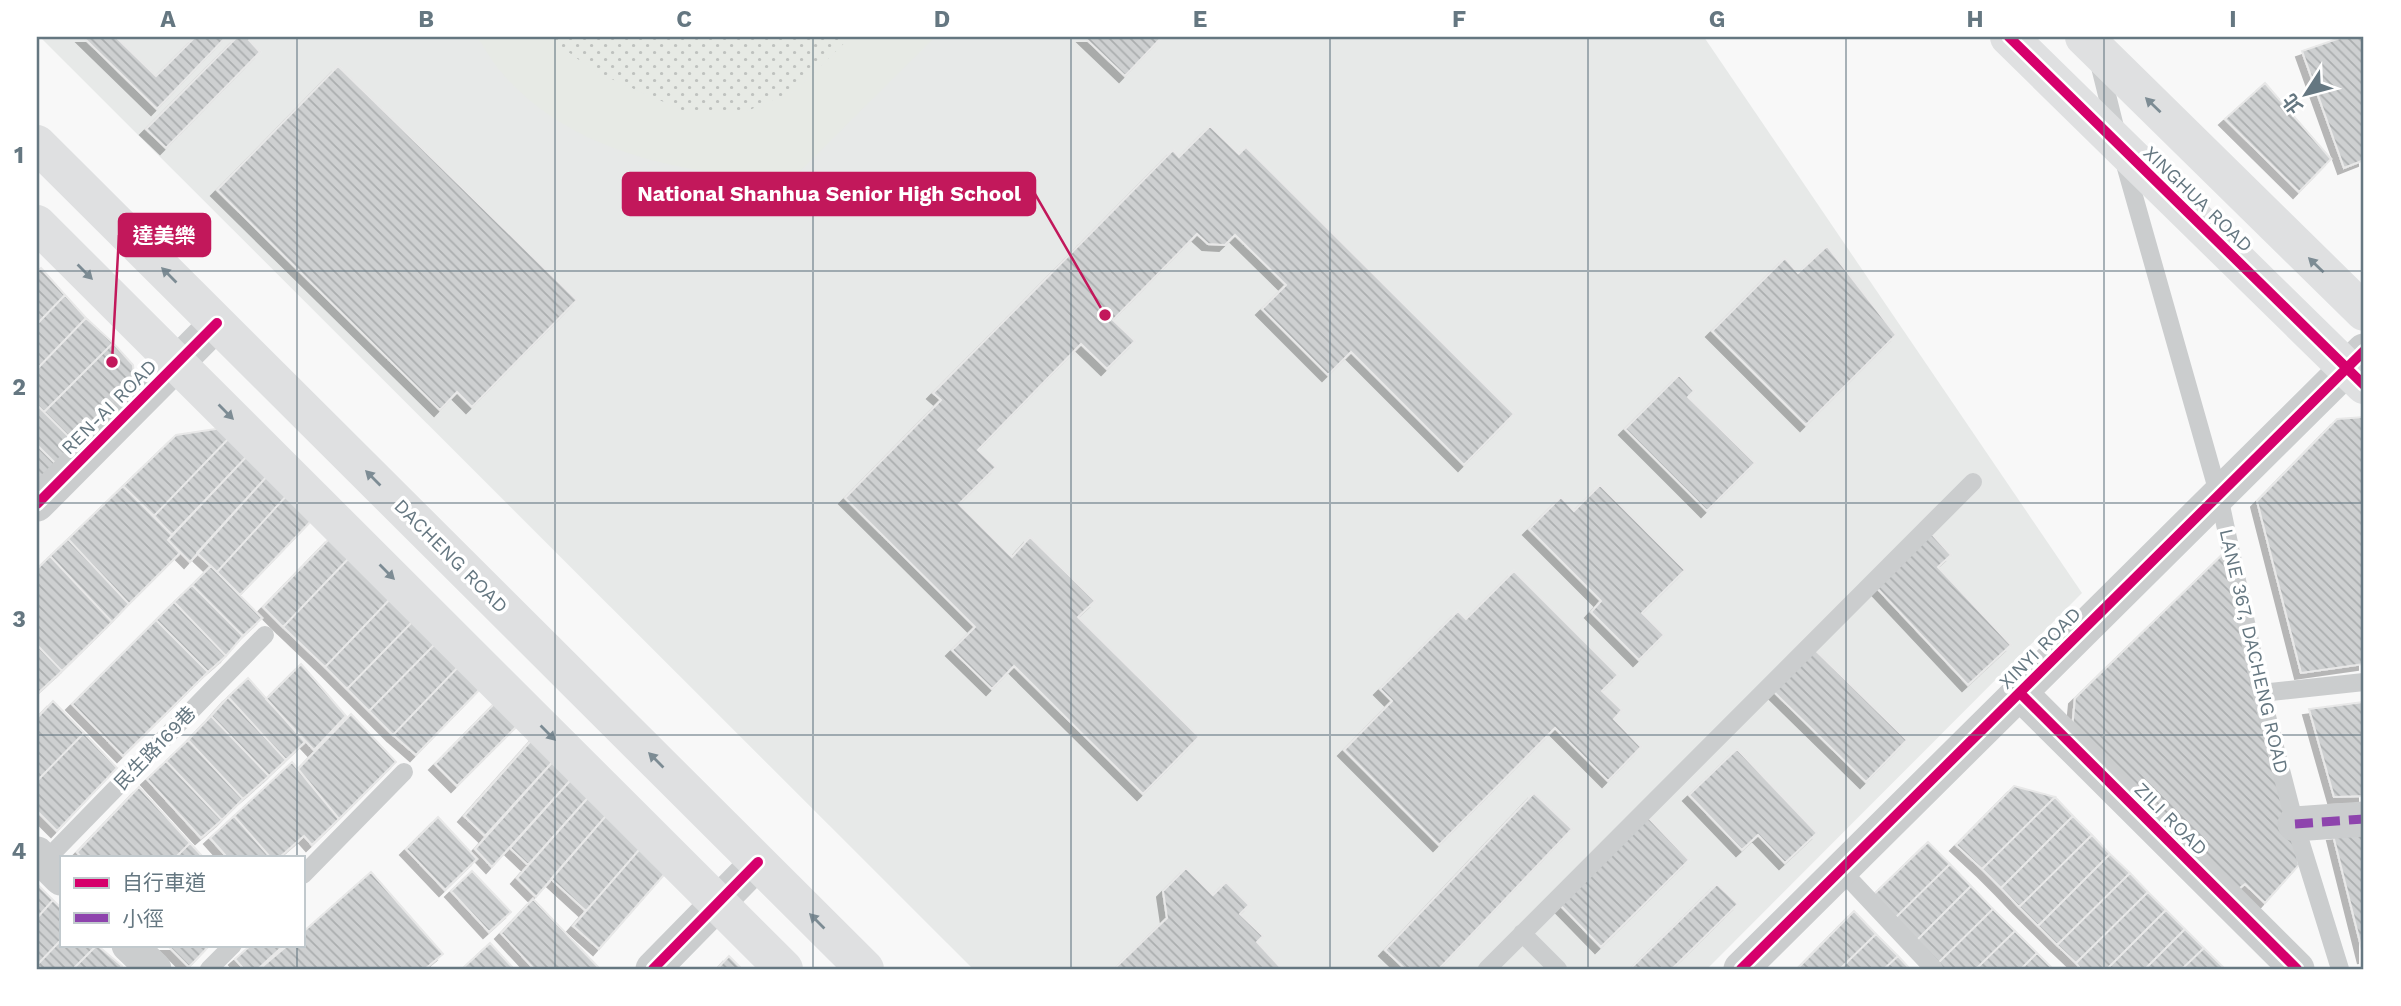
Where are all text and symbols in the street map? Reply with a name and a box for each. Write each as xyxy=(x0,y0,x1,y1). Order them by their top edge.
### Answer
text: A xyxy=(160,6,176,33)
text: B xyxy=(418,6,434,33)
text: C xyxy=(676,6,692,33)
text: D xyxy=(934,6,950,33)
text: E xyxy=(1193,6,1207,33)
text: F xyxy=(1452,6,1466,33)
text: G xyxy=(1709,6,1725,33)
text: H xyxy=(1966,6,1984,33)
text: I xyxy=(2229,6,2237,33)
north arrow xyxy=(2272,60,2342,130)
text: 北 xyxy=(2278,89,2308,118)
one-way arrow xyxy=(2145,97,2162,114)
street label: XINGHUA ROAD xyxy=(2139,141,2257,257)
text: 1 xyxy=(14,142,24,169)
callout: National Shanhua Senior High School xyxy=(623,173,1035,215)
text: National Shanhua Senior High School xyxy=(637,181,1021,206)
callout: 達美樂 xyxy=(119,214,210,256)
text: 達美樂 xyxy=(133,223,196,248)
one-way arrow xyxy=(2307,256,2324,273)
one-way arrow xyxy=(77,264,94,281)
one-way arrow xyxy=(160,266,177,283)
street label: REN-AI ROAD xyxy=(57,355,161,459)
text: 2 xyxy=(12,374,26,401)
one-way arrow xyxy=(217,403,234,420)
one-way arrow xyxy=(365,470,382,487)
street label: DACHENG ROAD xyxy=(389,494,513,618)
street label: LANE 367, DACHENG ROAD xyxy=(2215,526,2293,776)
one-way arrow xyxy=(378,564,395,581)
street label: XINYI ROAD xyxy=(1994,602,2086,694)
text: 3 xyxy=(12,606,26,633)
street label: 民生路169巷 xyxy=(110,702,200,794)
one-way arrow xyxy=(539,725,556,742)
one-way arrow xyxy=(647,752,664,769)
street label: ZILI ROAD xyxy=(2130,778,2212,860)
text: 4 xyxy=(12,838,27,865)
legend xyxy=(60,856,304,946)
text: 自行車道 xyxy=(122,870,206,895)
text: 小徑 xyxy=(122,906,164,931)
one-way arrow xyxy=(809,913,825,930)

